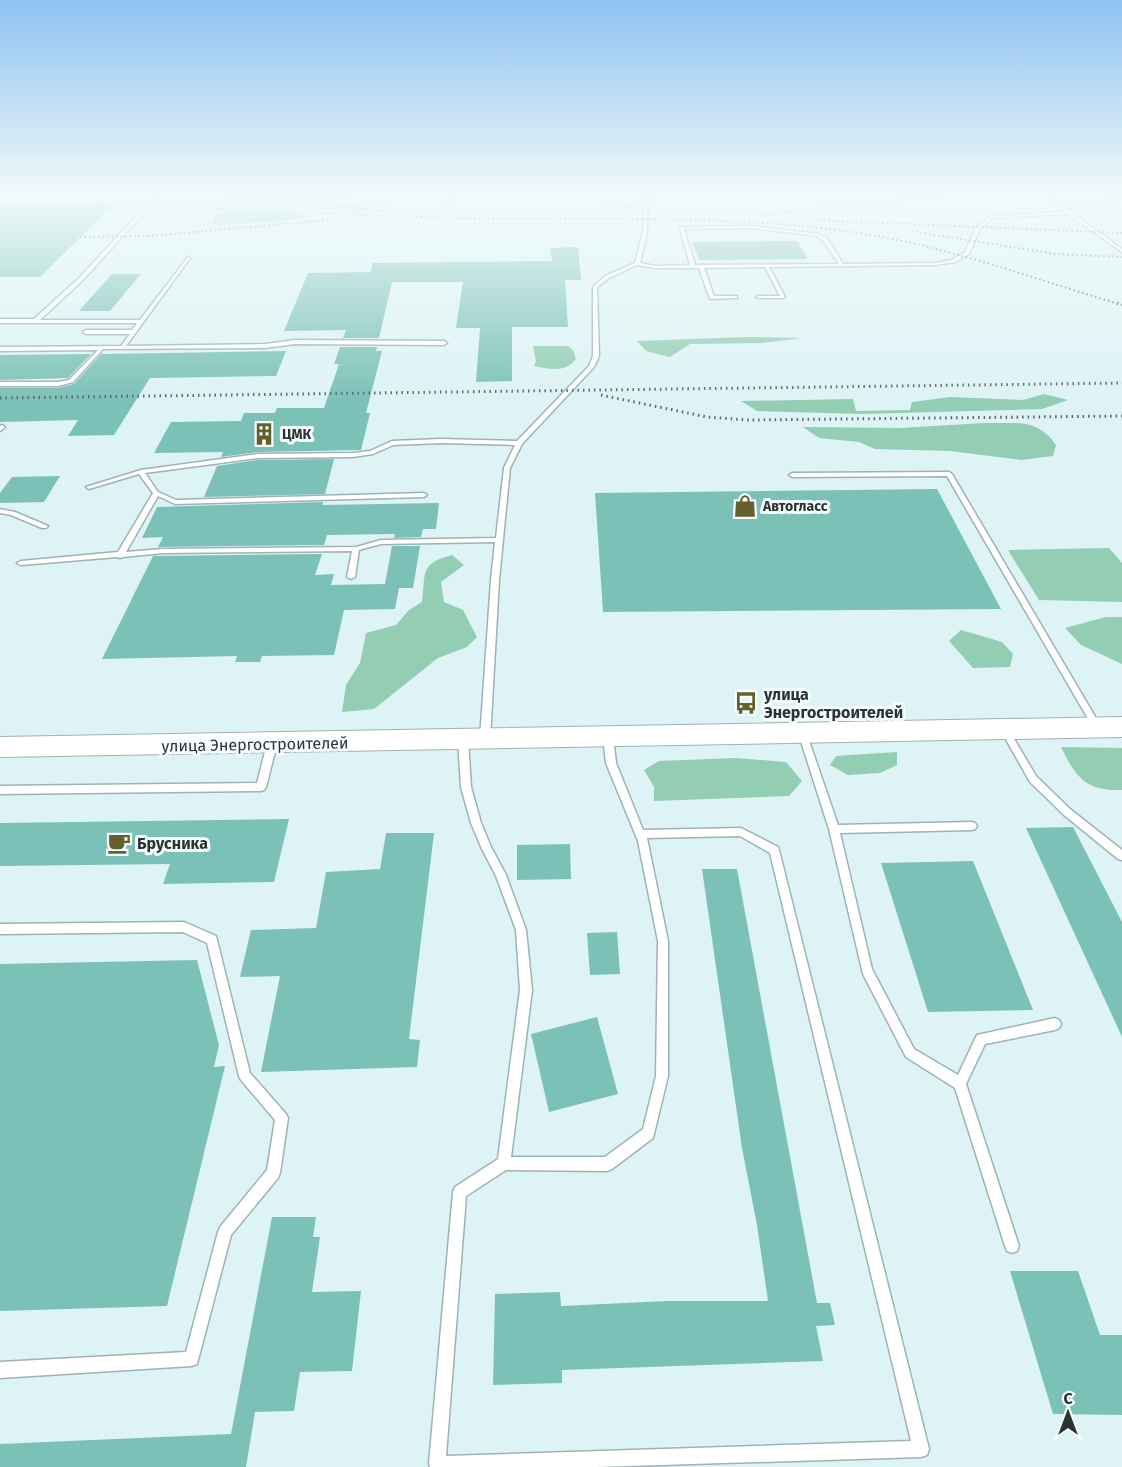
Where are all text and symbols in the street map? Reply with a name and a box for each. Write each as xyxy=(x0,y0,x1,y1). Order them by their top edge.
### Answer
building icon: ЦМК xyxy=(251,421,277,447)
place label: ЦМК xyxy=(282,426,312,443)
shop icon: Автогласс xyxy=(732,493,758,519)
place label: Автогласс xyxy=(762,498,828,515)
place label: улица Энергостроителей xyxy=(763,685,903,722)
bus stop icon: улица Энергостроителей xyxy=(733,690,759,716)
street label: улица Энергостроителей xyxy=(161,733,349,756)
cafe icon: Брусника xyxy=(106,830,132,856)
place label: Брусника xyxy=(137,834,208,853)
north arrow xyxy=(1038,1383,1098,1443)
text: С xyxy=(1063,1389,1073,1408)

